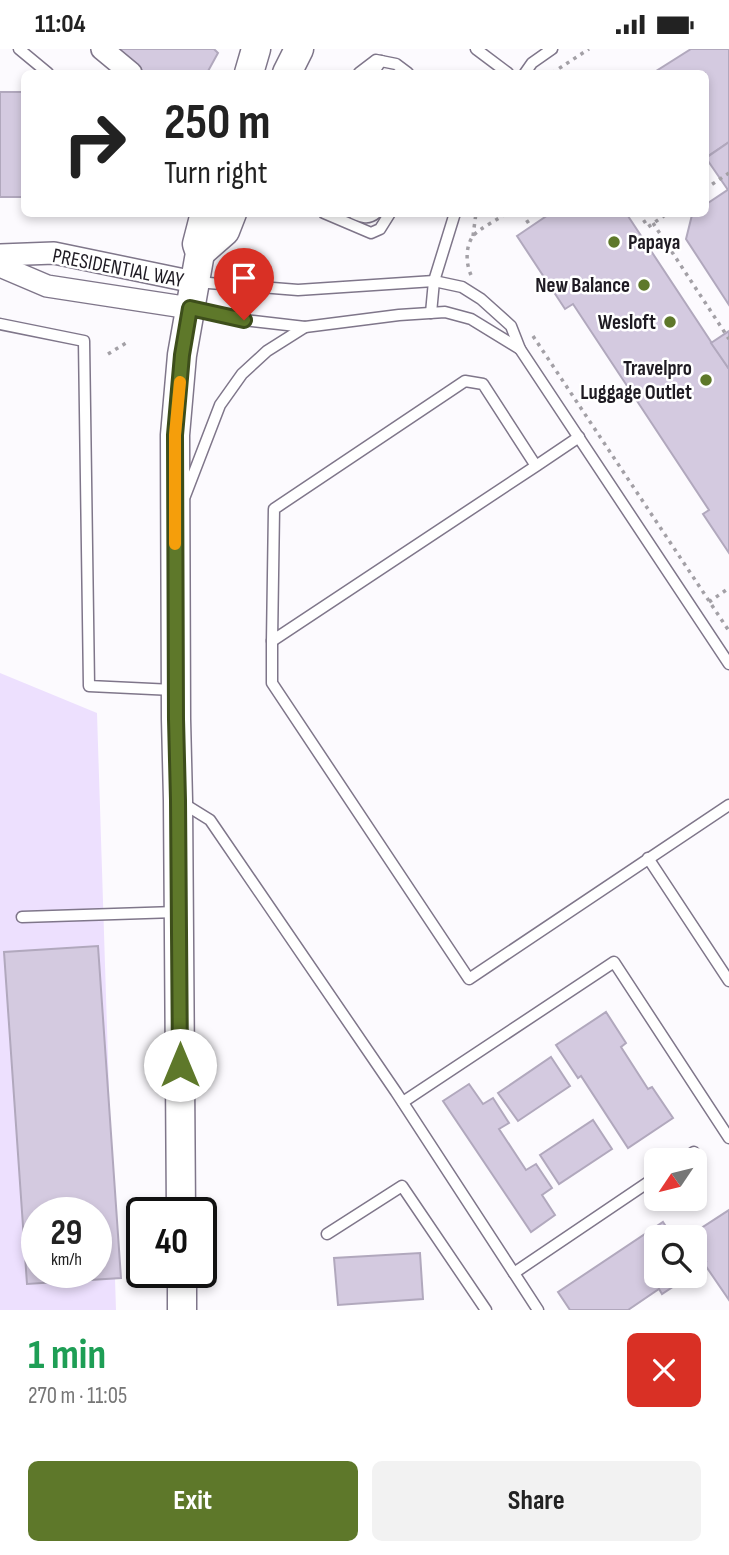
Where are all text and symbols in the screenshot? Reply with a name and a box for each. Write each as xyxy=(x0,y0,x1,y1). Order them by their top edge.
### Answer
text: 11:04 xyxy=(35,9,86,40)
text: 250 m xyxy=(164,94,270,153)
icon: right xyxy=(49,98,140,189)
text: Turn right xyxy=(164,154,268,193)
place label: Papaya xyxy=(628,230,680,255)
marker: Papaya xyxy=(606,234,622,250)
street label: PRESIDENTIAL WAY xyxy=(50,243,186,293)
pin xyxy=(214,248,274,320)
icon: arrive xyxy=(225,259,263,297)
place label: New Balance xyxy=(535,273,630,298)
marker: New Balance xyxy=(636,277,652,293)
place label: Wesloft xyxy=(598,310,656,335)
marker: Wesloft xyxy=(662,314,678,330)
place label: Travelpro Luggage Outlet xyxy=(580,356,692,405)
marker: Travelpro Luggage Outlet xyxy=(698,372,714,388)
position arrow xyxy=(143,1028,217,1102)
north arrow xyxy=(644,1148,707,1211)
map controls xyxy=(644,1148,707,1288)
speed limit sign: 40 xyxy=(126,1197,217,1288)
text: 29 xyxy=(51,1212,82,1255)
button: search xyxy=(644,1225,707,1288)
text: km/h xyxy=(51,1249,82,1270)
text: 1 min xyxy=(28,1330,106,1381)
button: close xyxy=(627,1333,701,1407)
text: 270 m · 11:05 xyxy=(28,1382,127,1410)
button: Exit xyxy=(28,1461,358,1541)
button: Share xyxy=(372,1461,701,1541)

